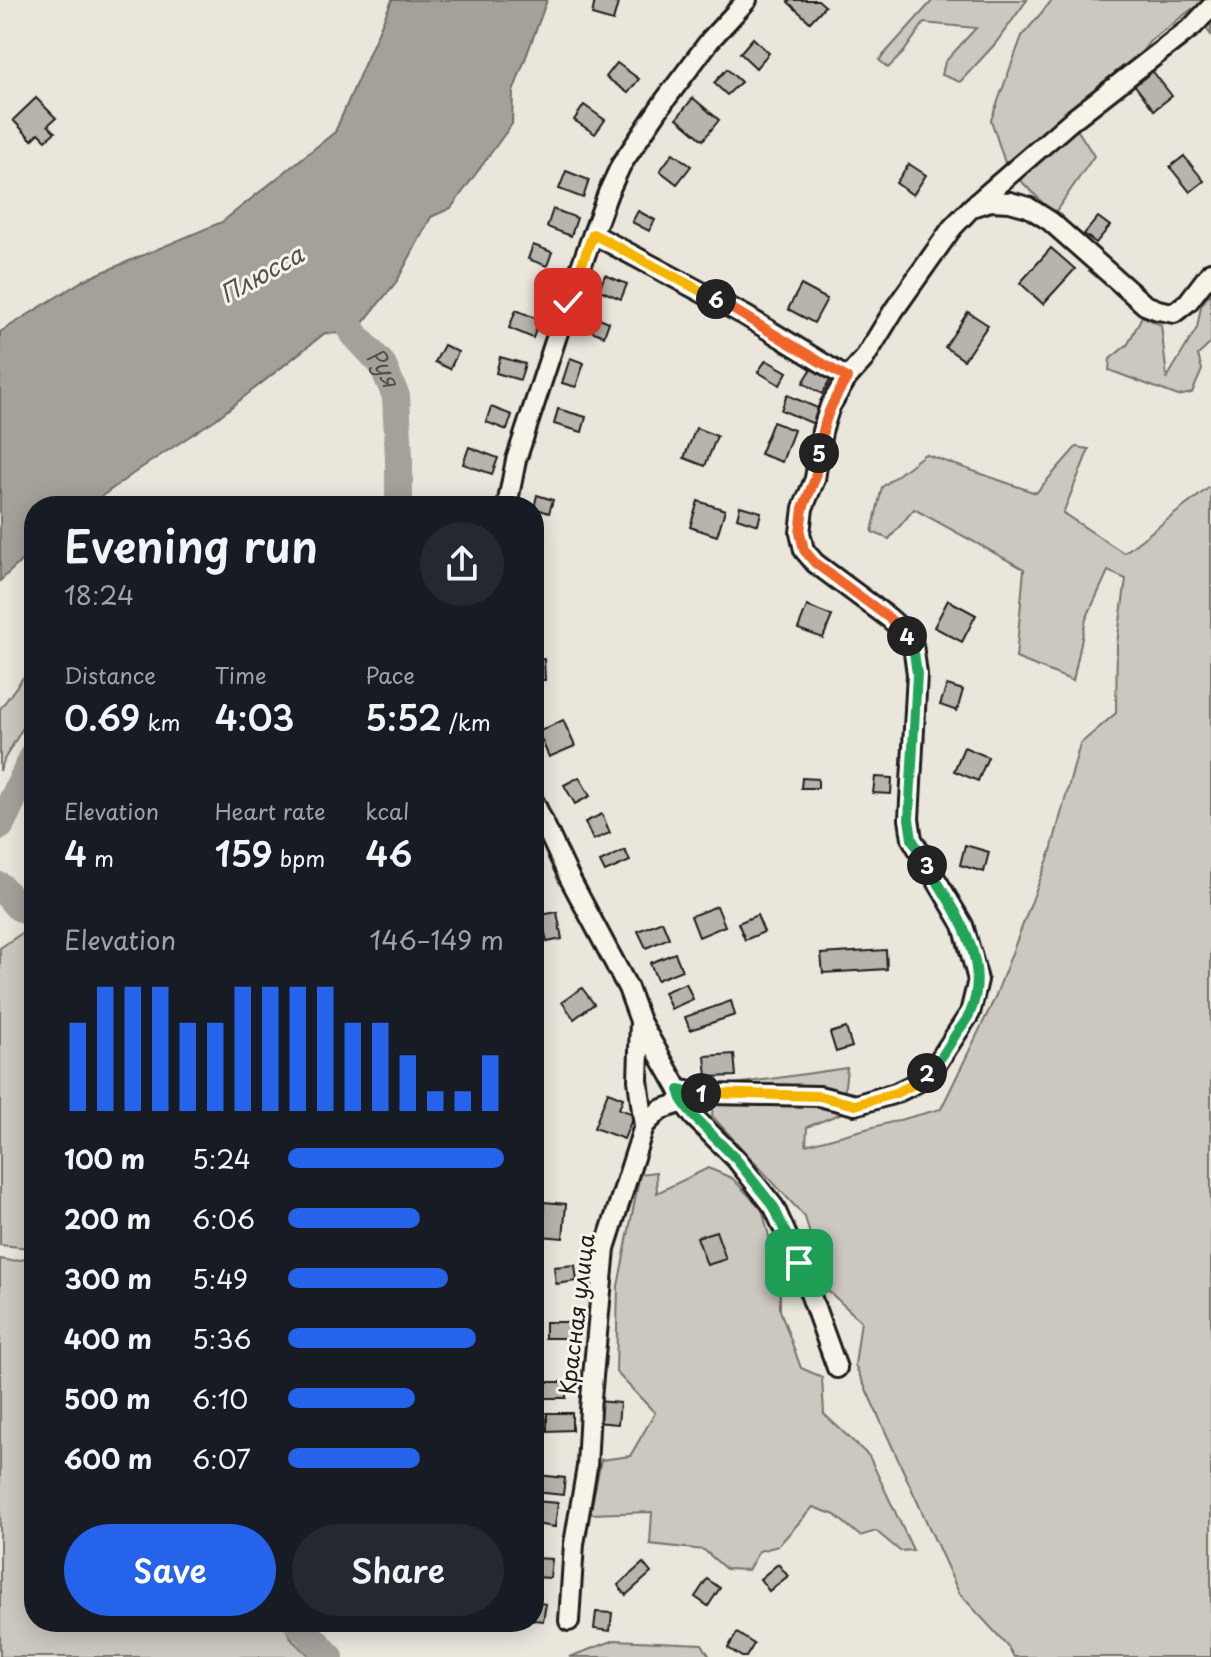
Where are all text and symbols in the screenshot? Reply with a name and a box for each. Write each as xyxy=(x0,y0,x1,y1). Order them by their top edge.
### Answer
water label: Плюсса xyxy=(213,235,310,311)
pin xyxy=(534,268,602,336)
pin: 6 xyxy=(696,279,736,319)
icon: check xyxy=(546,280,590,324)
text: 6 xyxy=(708,282,724,315)
water label: Руя xyxy=(359,338,410,394)
pin: 5 xyxy=(799,433,839,473)
text: 5 xyxy=(812,436,826,469)
text: Evening run xyxy=(64,512,318,578)
button: share xyxy=(420,522,504,606)
text: 18:24 xyxy=(64,575,134,614)
pin: 4 xyxy=(887,616,927,656)
text: 4 xyxy=(900,619,914,652)
text: Distance xyxy=(64,658,156,691)
text: Time xyxy=(215,658,267,691)
text: Pace xyxy=(365,658,415,691)
text: 0.69 xyxy=(64,691,140,743)
text: 4:03 xyxy=(215,691,294,743)
text: 5:52 xyxy=(365,691,442,743)
text: km xyxy=(140,705,180,738)
text: /km xyxy=(442,705,491,738)
text: Elevation xyxy=(64,794,159,827)
text: Heart rate xyxy=(215,794,326,827)
text: kcal xyxy=(365,794,409,827)
text: 4 xyxy=(64,827,87,879)
text: 159 xyxy=(215,827,273,879)
text: 46 xyxy=(365,827,412,879)
text: m xyxy=(87,841,114,874)
text: bpm xyxy=(273,841,325,874)
pin: 3 xyxy=(907,845,947,885)
text: 3 xyxy=(920,848,934,881)
text: Elevation xyxy=(64,920,176,959)
text: 146–149 m xyxy=(370,920,504,959)
pin: 2 xyxy=(907,1053,947,1093)
text: 2 xyxy=(919,1056,935,1089)
pin: 1 xyxy=(681,1073,721,1113)
text: 1 xyxy=(696,1076,706,1109)
text: 100 m xyxy=(64,1139,145,1178)
text: 5:24 xyxy=(192,1139,251,1178)
text: 200 m xyxy=(64,1199,151,1238)
text: 6:06 xyxy=(192,1199,255,1238)
pin xyxy=(765,1229,833,1297)
street label: Красная улица xyxy=(549,1231,602,1396)
icon: arrive xyxy=(777,1241,821,1285)
text: 300 m xyxy=(64,1259,152,1298)
text: 5:49 xyxy=(192,1259,248,1298)
text: 400 m xyxy=(64,1319,152,1358)
text: 5:36 xyxy=(192,1319,252,1358)
text: 500 m xyxy=(64,1379,150,1418)
text: 6:10 xyxy=(192,1379,248,1418)
text: 600 m xyxy=(64,1439,152,1478)
text: 6:07 xyxy=(192,1439,251,1478)
button: Save xyxy=(64,1524,276,1616)
button: Share xyxy=(292,1524,504,1616)

